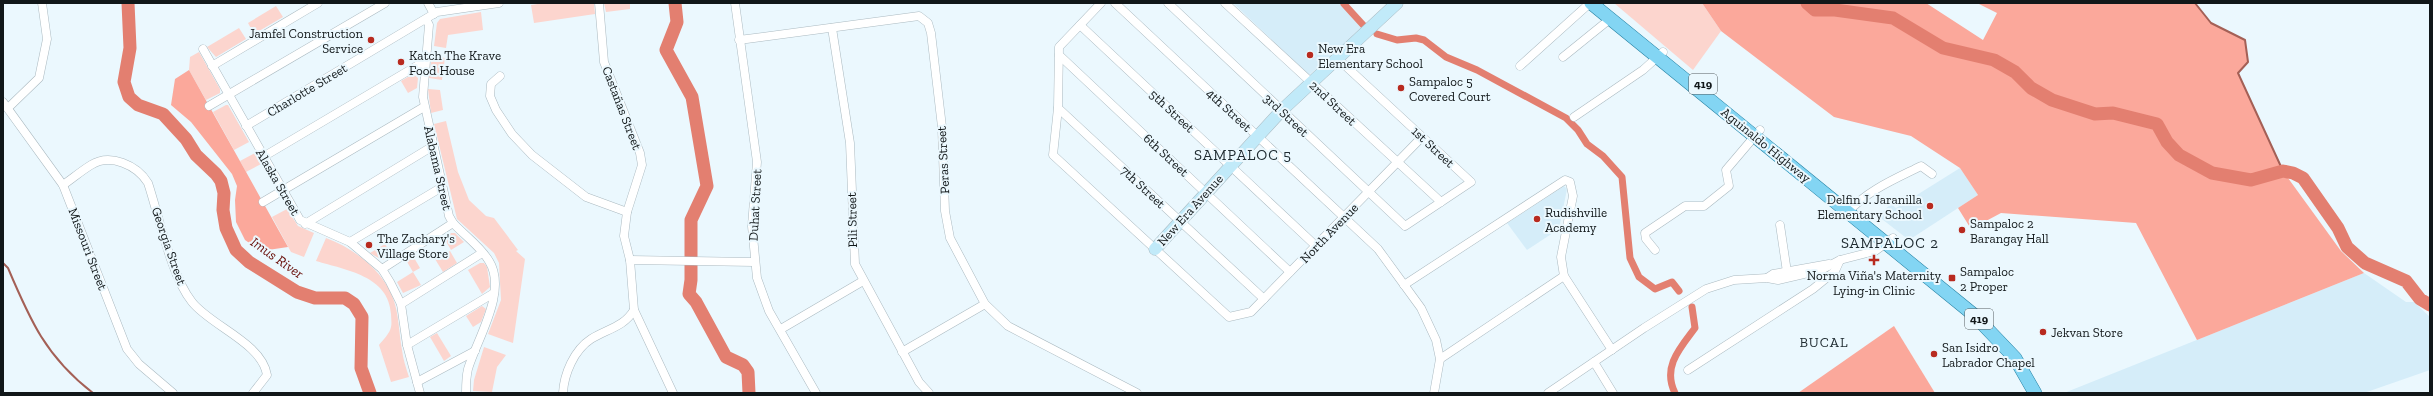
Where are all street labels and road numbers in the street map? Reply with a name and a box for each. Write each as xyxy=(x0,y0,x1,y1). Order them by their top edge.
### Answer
street label: Charlotte Street xyxy=(264,60,350,120)
street label: Castañas Street xyxy=(599,64,645,152)
road number: 419 xyxy=(1689,74,1717,94)
street label: 2nd Street xyxy=(1306,78,1360,129)
street label: 4th Street xyxy=(1203,85,1255,135)
street label: 5th Street xyxy=(1146,86,1198,136)
street label: 3rd Street xyxy=(1260,90,1312,140)
street label: Aguinaldo Highway xyxy=(1718,104,1814,186)
street label: Alabama Street xyxy=(421,124,455,212)
street label: 1st Street xyxy=(1409,124,1458,171)
street label: Peras Street xyxy=(934,126,952,194)
street label: 6th Street xyxy=(1140,130,1192,180)
street label: Alaska Street xyxy=(253,146,303,218)
street label: 7th Street xyxy=(1118,163,1168,211)
street label: Duhat Street xyxy=(746,168,764,241)
street label: New Era Avenue xyxy=(1154,171,1226,249)
street label: Pili Street xyxy=(844,192,860,248)
street label: North Avenue xyxy=(1297,200,1361,266)
street label: Georgia Street xyxy=(149,205,189,287)
street label: Missouri Street xyxy=(65,206,111,292)
road number: 419 xyxy=(1965,309,1993,329)

